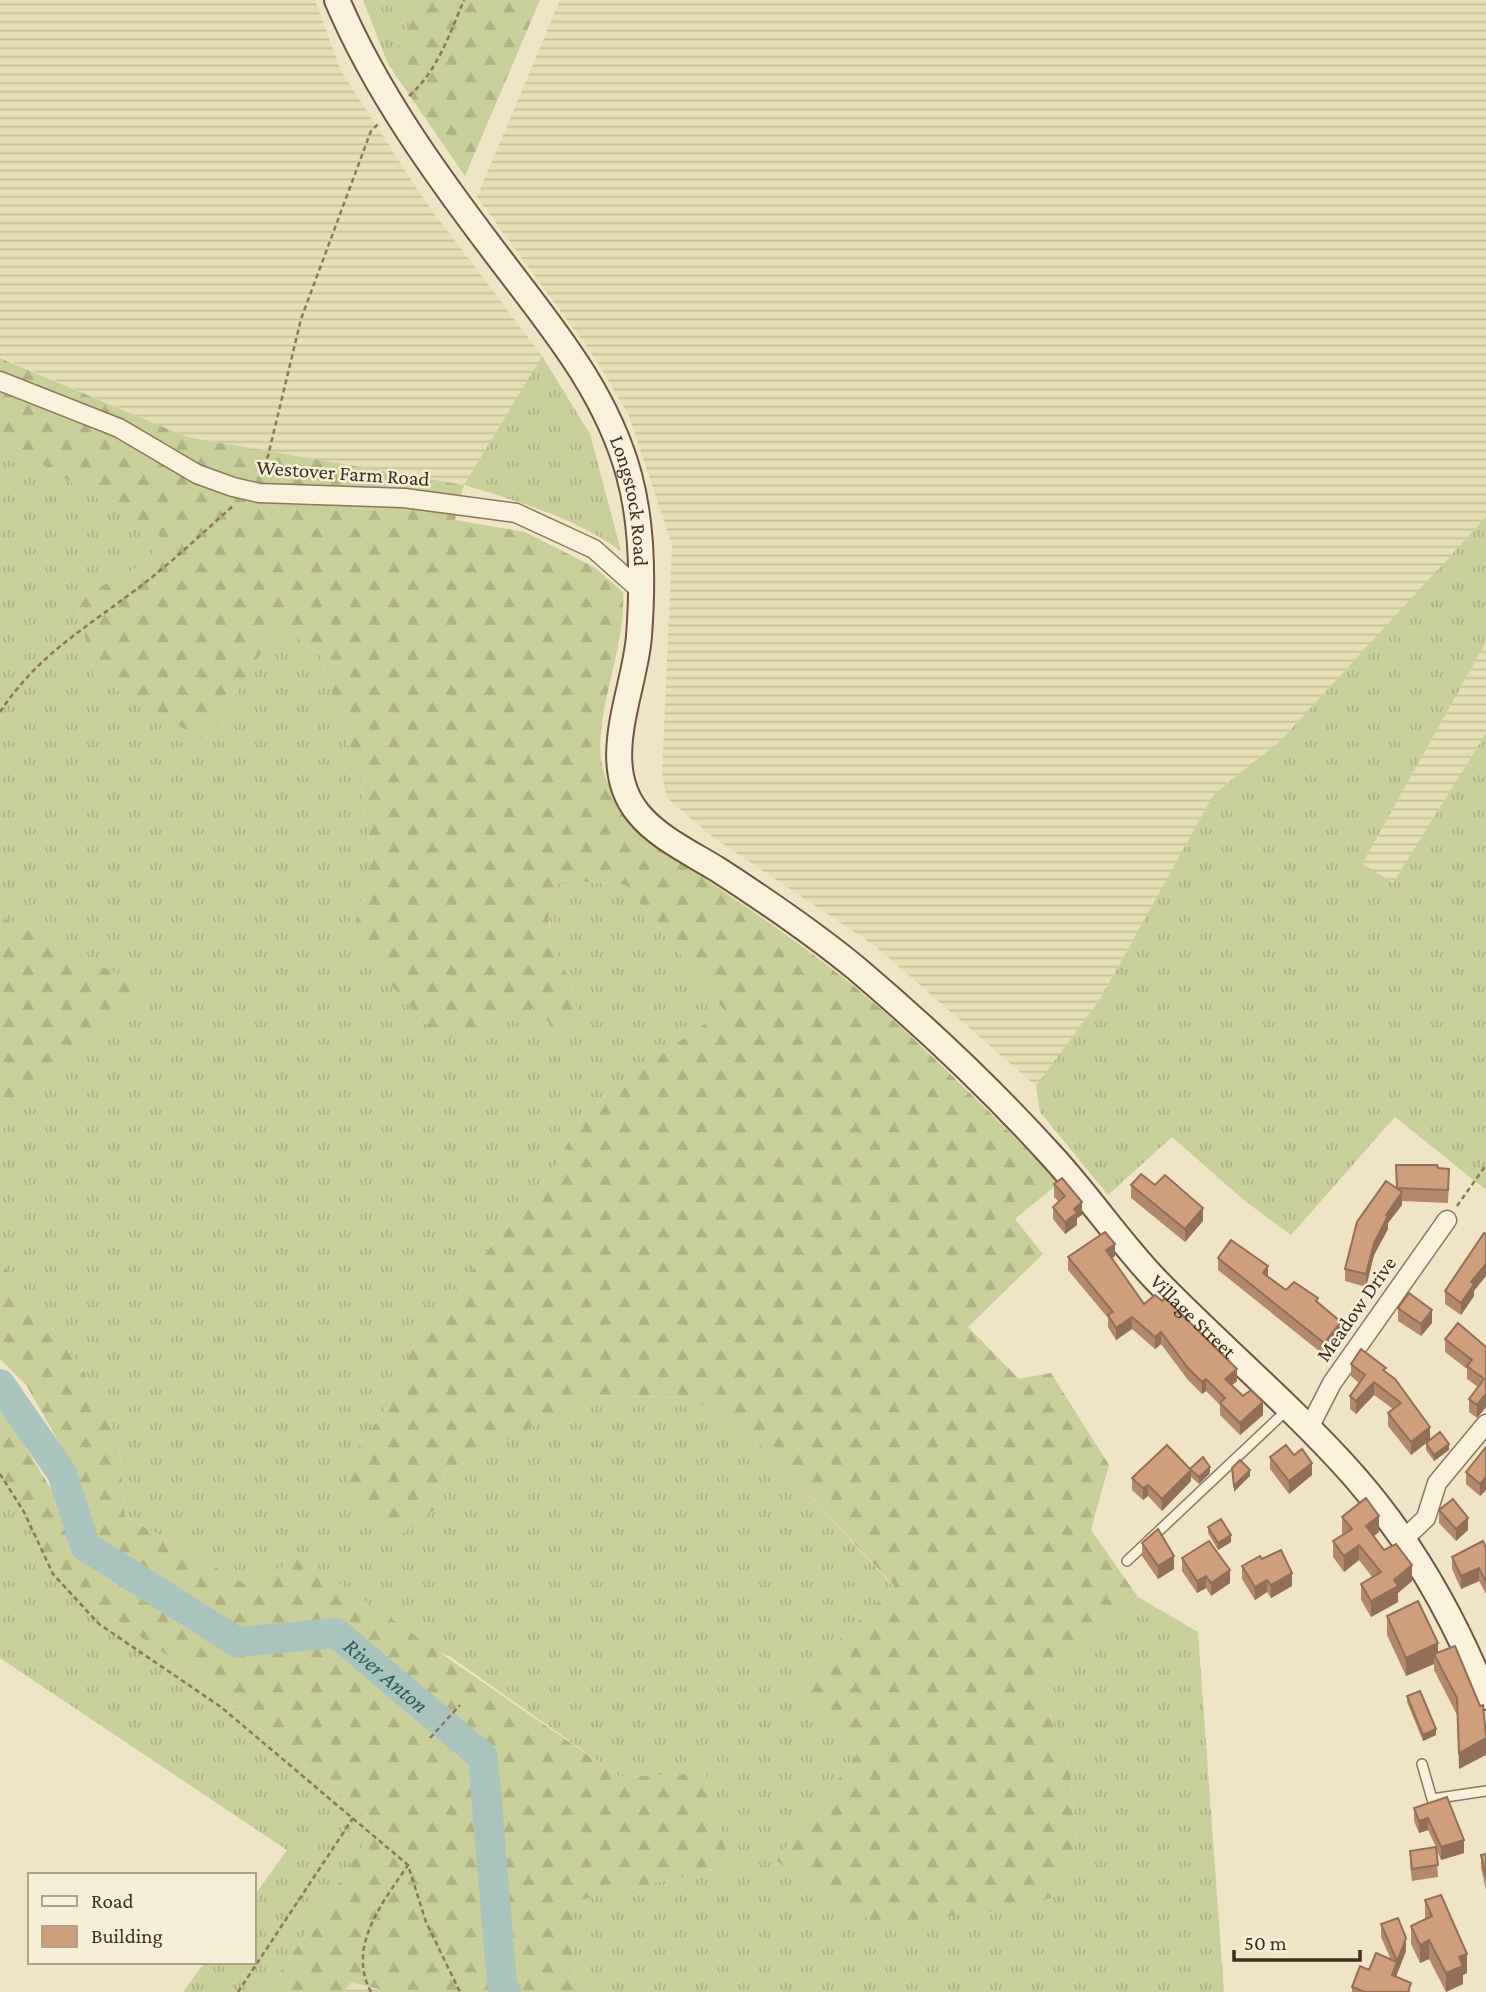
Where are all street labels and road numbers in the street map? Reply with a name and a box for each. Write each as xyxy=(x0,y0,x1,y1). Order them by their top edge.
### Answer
street label: Longstock Road xyxy=(605,432,653,567)
street label: Westover Farm Road xyxy=(256,455,430,491)
street label: Meadow Drive xyxy=(1311,1252,1401,1366)
street label: Village Street xyxy=(1145,1269,1242,1364)

